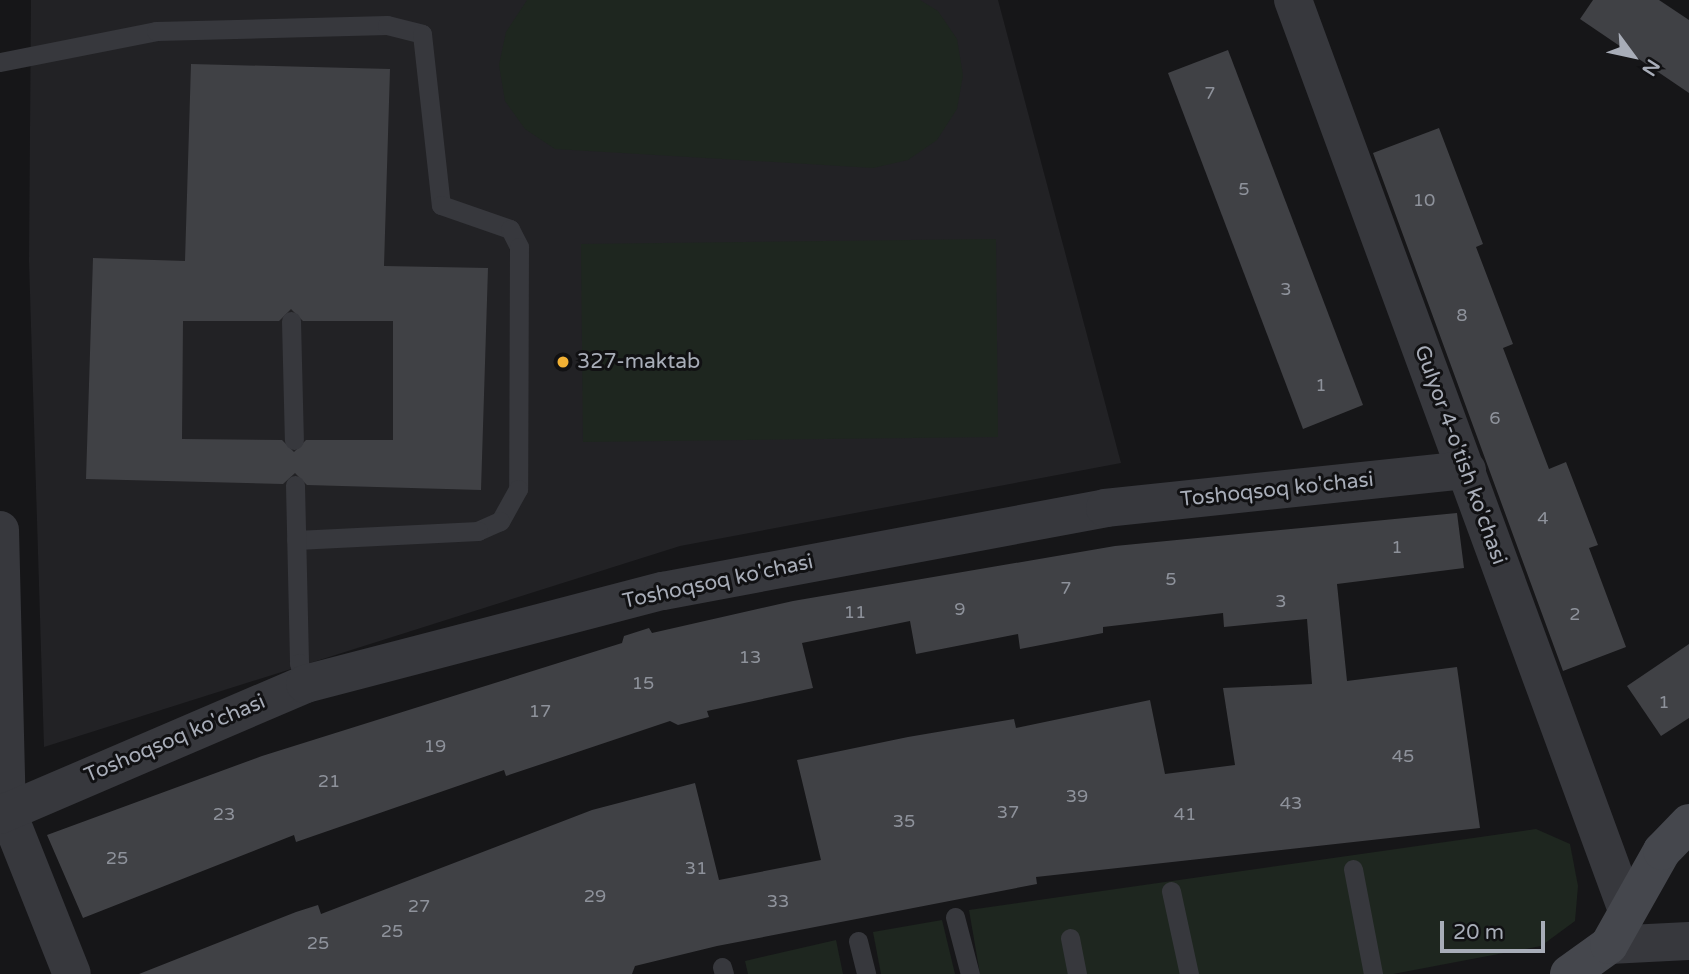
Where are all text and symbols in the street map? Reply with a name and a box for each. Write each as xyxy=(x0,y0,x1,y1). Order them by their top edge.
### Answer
north arrow xyxy=(1598,21,1668,91)
text: N xyxy=(1637,55,1664,80)
house number: 7 xyxy=(1204,82,1216,104)
house number: 5 xyxy=(1238,178,1250,200)
house number: 10 xyxy=(1413,189,1435,211)
house number: 3 xyxy=(1280,278,1292,300)
house number: 8 xyxy=(1456,304,1468,326)
street label: Gulyor 4-o'tish ko'chasi xyxy=(1409,342,1511,568)
place label: 327-maktab xyxy=(577,349,700,375)
marker: 327-maktab xyxy=(555,354,571,370)
house number: 1 xyxy=(1315,374,1327,396)
house number: 6 xyxy=(1489,407,1501,429)
street label: Toshoqsoq ko'chasi xyxy=(1179,467,1375,513)
house number: 4 xyxy=(1537,507,1549,529)
house number: 1 xyxy=(1391,536,1403,558)
street label: Toshoqsoq ko'chasi xyxy=(620,549,816,615)
house number: 5 xyxy=(1165,568,1177,590)
house number: 7 xyxy=(1060,577,1072,599)
house number: 3 xyxy=(1275,590,1287,612)
house number: 9 xyxy=(954,598,966,620)
house number: 11 xyxy=(844,601,866,623)
house number: 2 xyxy=(1569,603,1581,625)
house number: 13 xyxy=(739,646,761,668)
house number: 15 xyxy=(632,672,654,694)
street label: Toshoqsoq ko'chasi xyxy=(81,689,269,789)
house number: 1 xyxy=(1658,691,1670,713)
house number: 17 xyxy=(529,700,551,722)
house number: 19 xyxy=(424,735,446,757)
house number: 45 xyxy=(1392,745,1414,767)
house number: 21 xyxy=(318,770,340,792)
house number: 39 xyxy=(1066,785,1088,807)
house number: 43 xyxy=(1280,792,1302,814)
house number: 37 xyxy=(997,801,1019,823)
house number: 23 xyxy=(213,803,235,825)
house number: 41 xyxy=(1174,803,1196,825)
house number: 35 xyxy=(893,810,915,832)
house number: 25 xyxy=(106,847,128,869)
house number: 31 xyxy=(685,857,707,879)
house number: 29 xyxy=(584,885,606,907)
house number: 33 xyxy=(767,890,789,912)
house number: 27 xyxy=(408,895,430,917)
scale bar xyxy=(1444,908,1549,952)
house number: 25 xyxy=(381,920,403,942)
text: 20 m xyxy=(1453,920,1504,945)
house number: 25 xyxy=(307,932,329,954)

